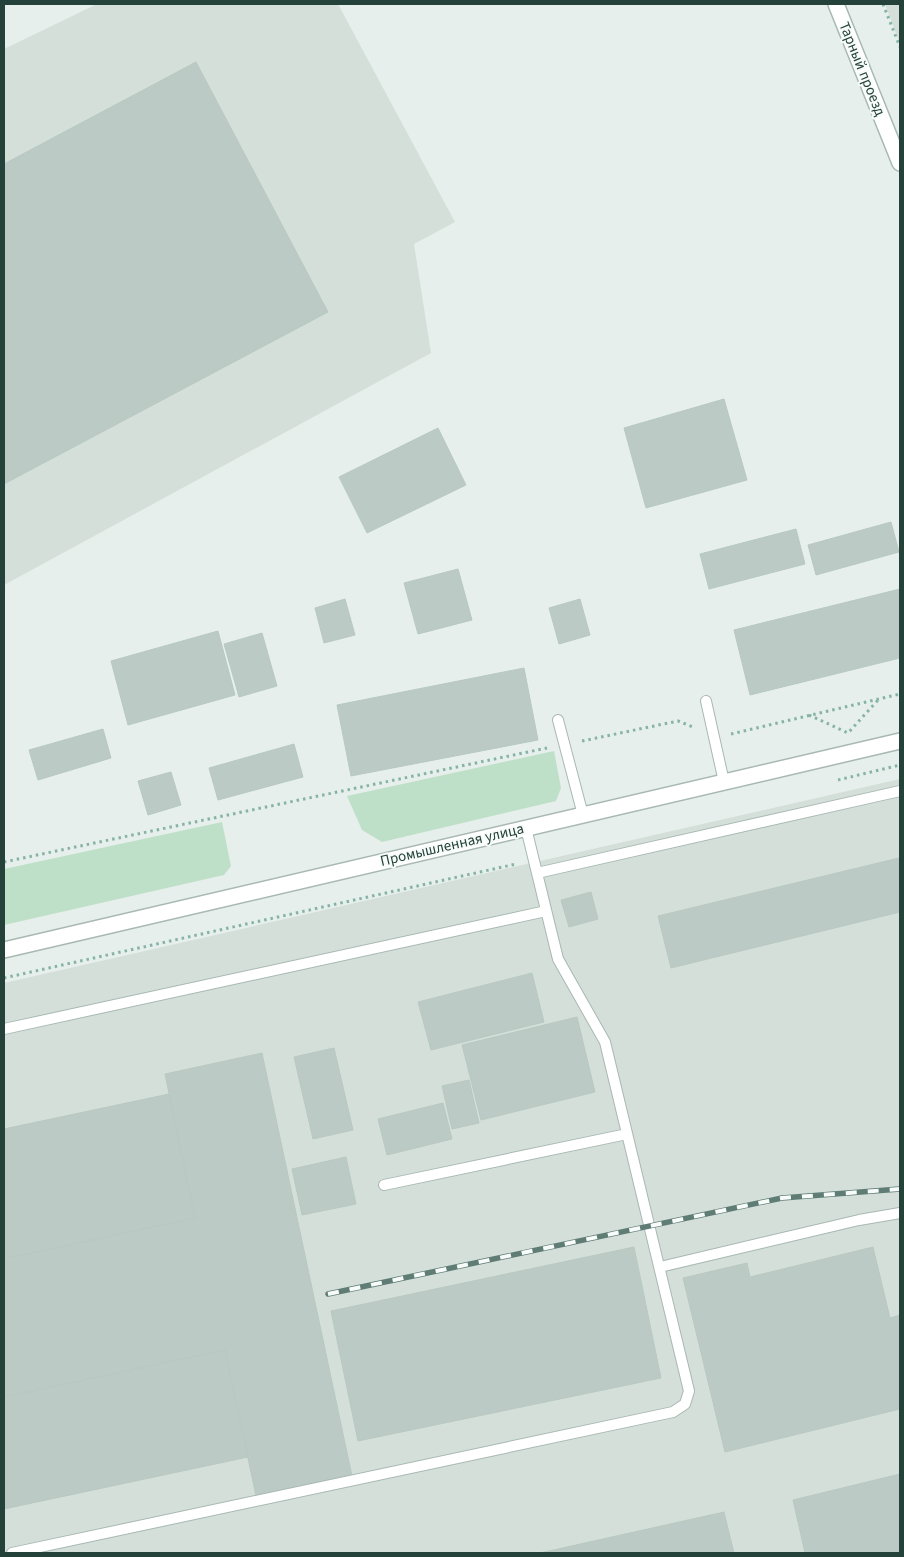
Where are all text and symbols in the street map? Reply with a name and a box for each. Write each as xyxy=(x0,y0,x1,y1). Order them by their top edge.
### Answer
street label: Тарный проезд xyxy=(834,19,890,119)
street label: Промышленная улица xyxy=(378,818,526,872)

